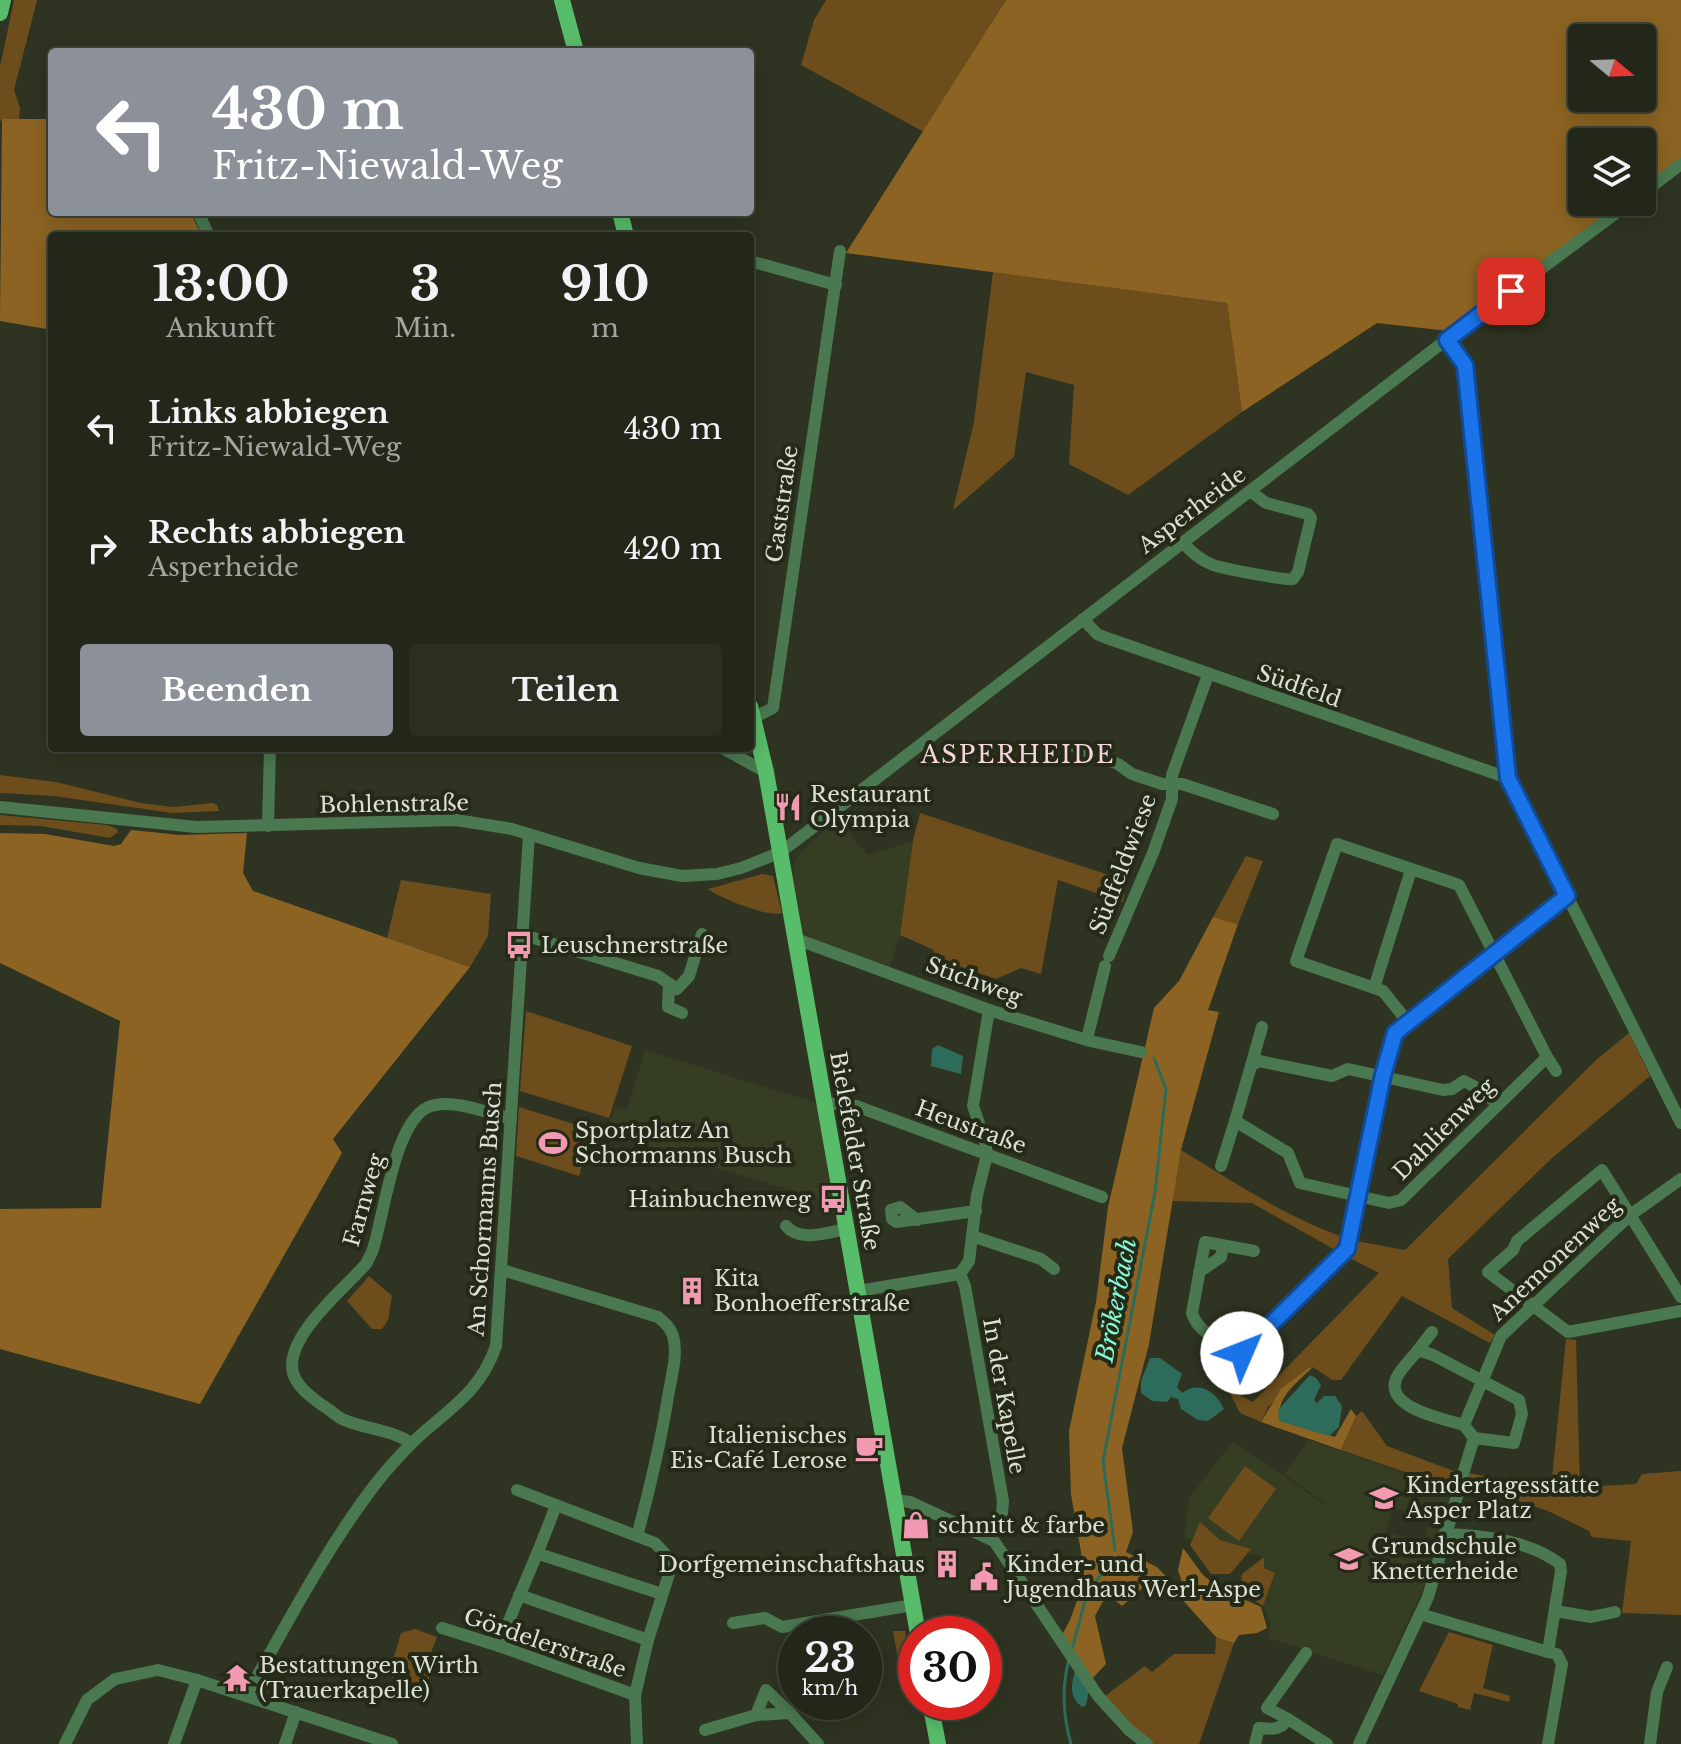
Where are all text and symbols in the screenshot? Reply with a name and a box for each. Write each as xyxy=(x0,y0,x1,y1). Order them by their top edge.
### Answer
north arrow xyxy=(1568,24,1656,112)
map controls xyxy=(1568,24,1656,216)
text: 430 m xyxy=(212,75,404,144)
icon: left xyxy=(80,80,184,184)
button: layers xyxy=(1568,128,1656,216)
text: Fritz-Niewald-Weg xyxy=(212,144,563,189)
text: 13:00 xyxy=(152,254,290,314)
text: 3 xyxy=(410,254,440,314)
text: 910 xyxy=(560,254,650,314)
pin xyxy=(1477,257,1545,325)
icon: arrive xyxy=(1489,269,1533,313)
text: Ankunft xyxy=(166,312,276,344)
text: Min. xyxy=(394,312,456,344)
text: m xyxy=(591,312,619,344)
text: Links abbiegen xyxy=(148,394,389,431)
icon: left xyxy=(80,406,124,450)
text: 430 m xyxy=(624,410,722,447)
text: Fritz-Niewald-Weg xyxy=(148,431,401,463)
street label: Gaststraße xyxy=(760,444,804,564)
street label: Asperheide xyxy=(1132,461,1251,560)
text: Rechts abbiegen xyxy=(148,514,405,551)
icon: right xyxy=(80,526,124,570)
text: 420 m xyxy=(624,530,722,567)
text: Asperheide xyxy=(148,551,299,583)
button: Beenden xyxy=(80,644,393,736)
button: Teilen xyxy=(409,644,722,736)
street label: Südfeld xyxy=(1253,659,1345,713)
district label: ASPERHEIDE xyxy=(920,740,1115,769)
place label: Restaurant Olympia xyxy=(810,781,932,833)
street label: Bohlenstraße xyxy=(319,789,469,819)
street label: Südfeldwiese xyxy=(1084,790,1162,938)
restaurant icon: Restaurant Olympia xyxy=(773,792,803,822)
bus stop icon: Leuschnerstraße xyxy=(504,930,534,960)
place label: Leuschnerstraße xyxy=(541,932,728,959)
street label: Stichweg xyxy=(922,951,1027,1011)
street label: Bielefelder Straße xyxy=(824,1049,886,1253)
street label: Dahlienweg xyxy=(1388,1072,1501,1185)
street label: An Schormanns Busch xyxy=(463,1081,507,1338)
street label: Heustraße xyxy=(912,1095,1030,1159)
place label: Sportplatz An Schormanns Busch xyxy=(575,1117,792,1169)
sports icon: Sportplatz An Schormanns Busch xyxy=(538,1128,568,1158)
street label: Farnweg xyxy=(338,1150,390,1250)
bus stop icon: Hainbuchenweg xyxy=(818,1184,848,1214)
place label: Hainbuchenweg xyxy=(628,1186,812,1213)
street label: Anemonenweg xyxy=(1483,1191,1627,1327)
water label: Brökerbach xyxy=(1090,1236,1142,1365)
place label: Kita Bonhoefferstraße xyxy=(714,1265,910,1317)
building icon: Kita Bonhoefferstraße xyxy=(677,1276,707,1306)
position arrow xyxy=(1200,1311,1284,1395)
street label: In der Kapelle xyxy=(977,1316,1031,1476)
place label: Italienisches Eis-Café Lerose xyxy=(670,1422,847,1474)
cafe icon: Italienisches Eis-Café Lerose xyxy=(854,1433,884,1463)
place label: Kindertagesstätte Asper Platz xyxy=(1405,1472,1600,1524)
school or university icon: Kindertagesstätte Asper Platz xyxy=(1369,1483,1399,1513)
shop icon: schnitt & farbe xyxy=(901,1510,931,1540)
place label: schnitt & farbe xyxy=(938,1512,1105,1539)
place label: Grundschule Knetterheide xyxy=(1371,1533,1518,1585)
school or university icon: Grundschule Knetterheide xyxy=(1334,1544,1364,1574)
building icon: Dorfgemeinschaftshaus xyxy=(932,1549,962,1579)
place label: Dorfgemeinschaftshaus xyxy=(659,1551,925,1578)
place label: Kinder- und Jugendhaus Werl-Aspe xyxy=(1003,1551,1261,1603)
public building icon: Kinder- und Jugendhaus Werl-Aspe xyxy=(969,1562,999,1592)
street label: Gördelerstraße xyxy=(460,1603,630,1683)
speed limit sign: 30 xyxy=(898,1616,1002,1720)
text: 23 xyxy=(804,1633,856,1683)
place label: Bestattungen Wirth (Trauerkapelle) xyxy=(259,1652,479,1704)
temple icon: Bestattungen Wirth (Trauerkapelle) xyxy=(222,1663,252,1693)
text: km/h xyxy=(802,1676,858,1700)

